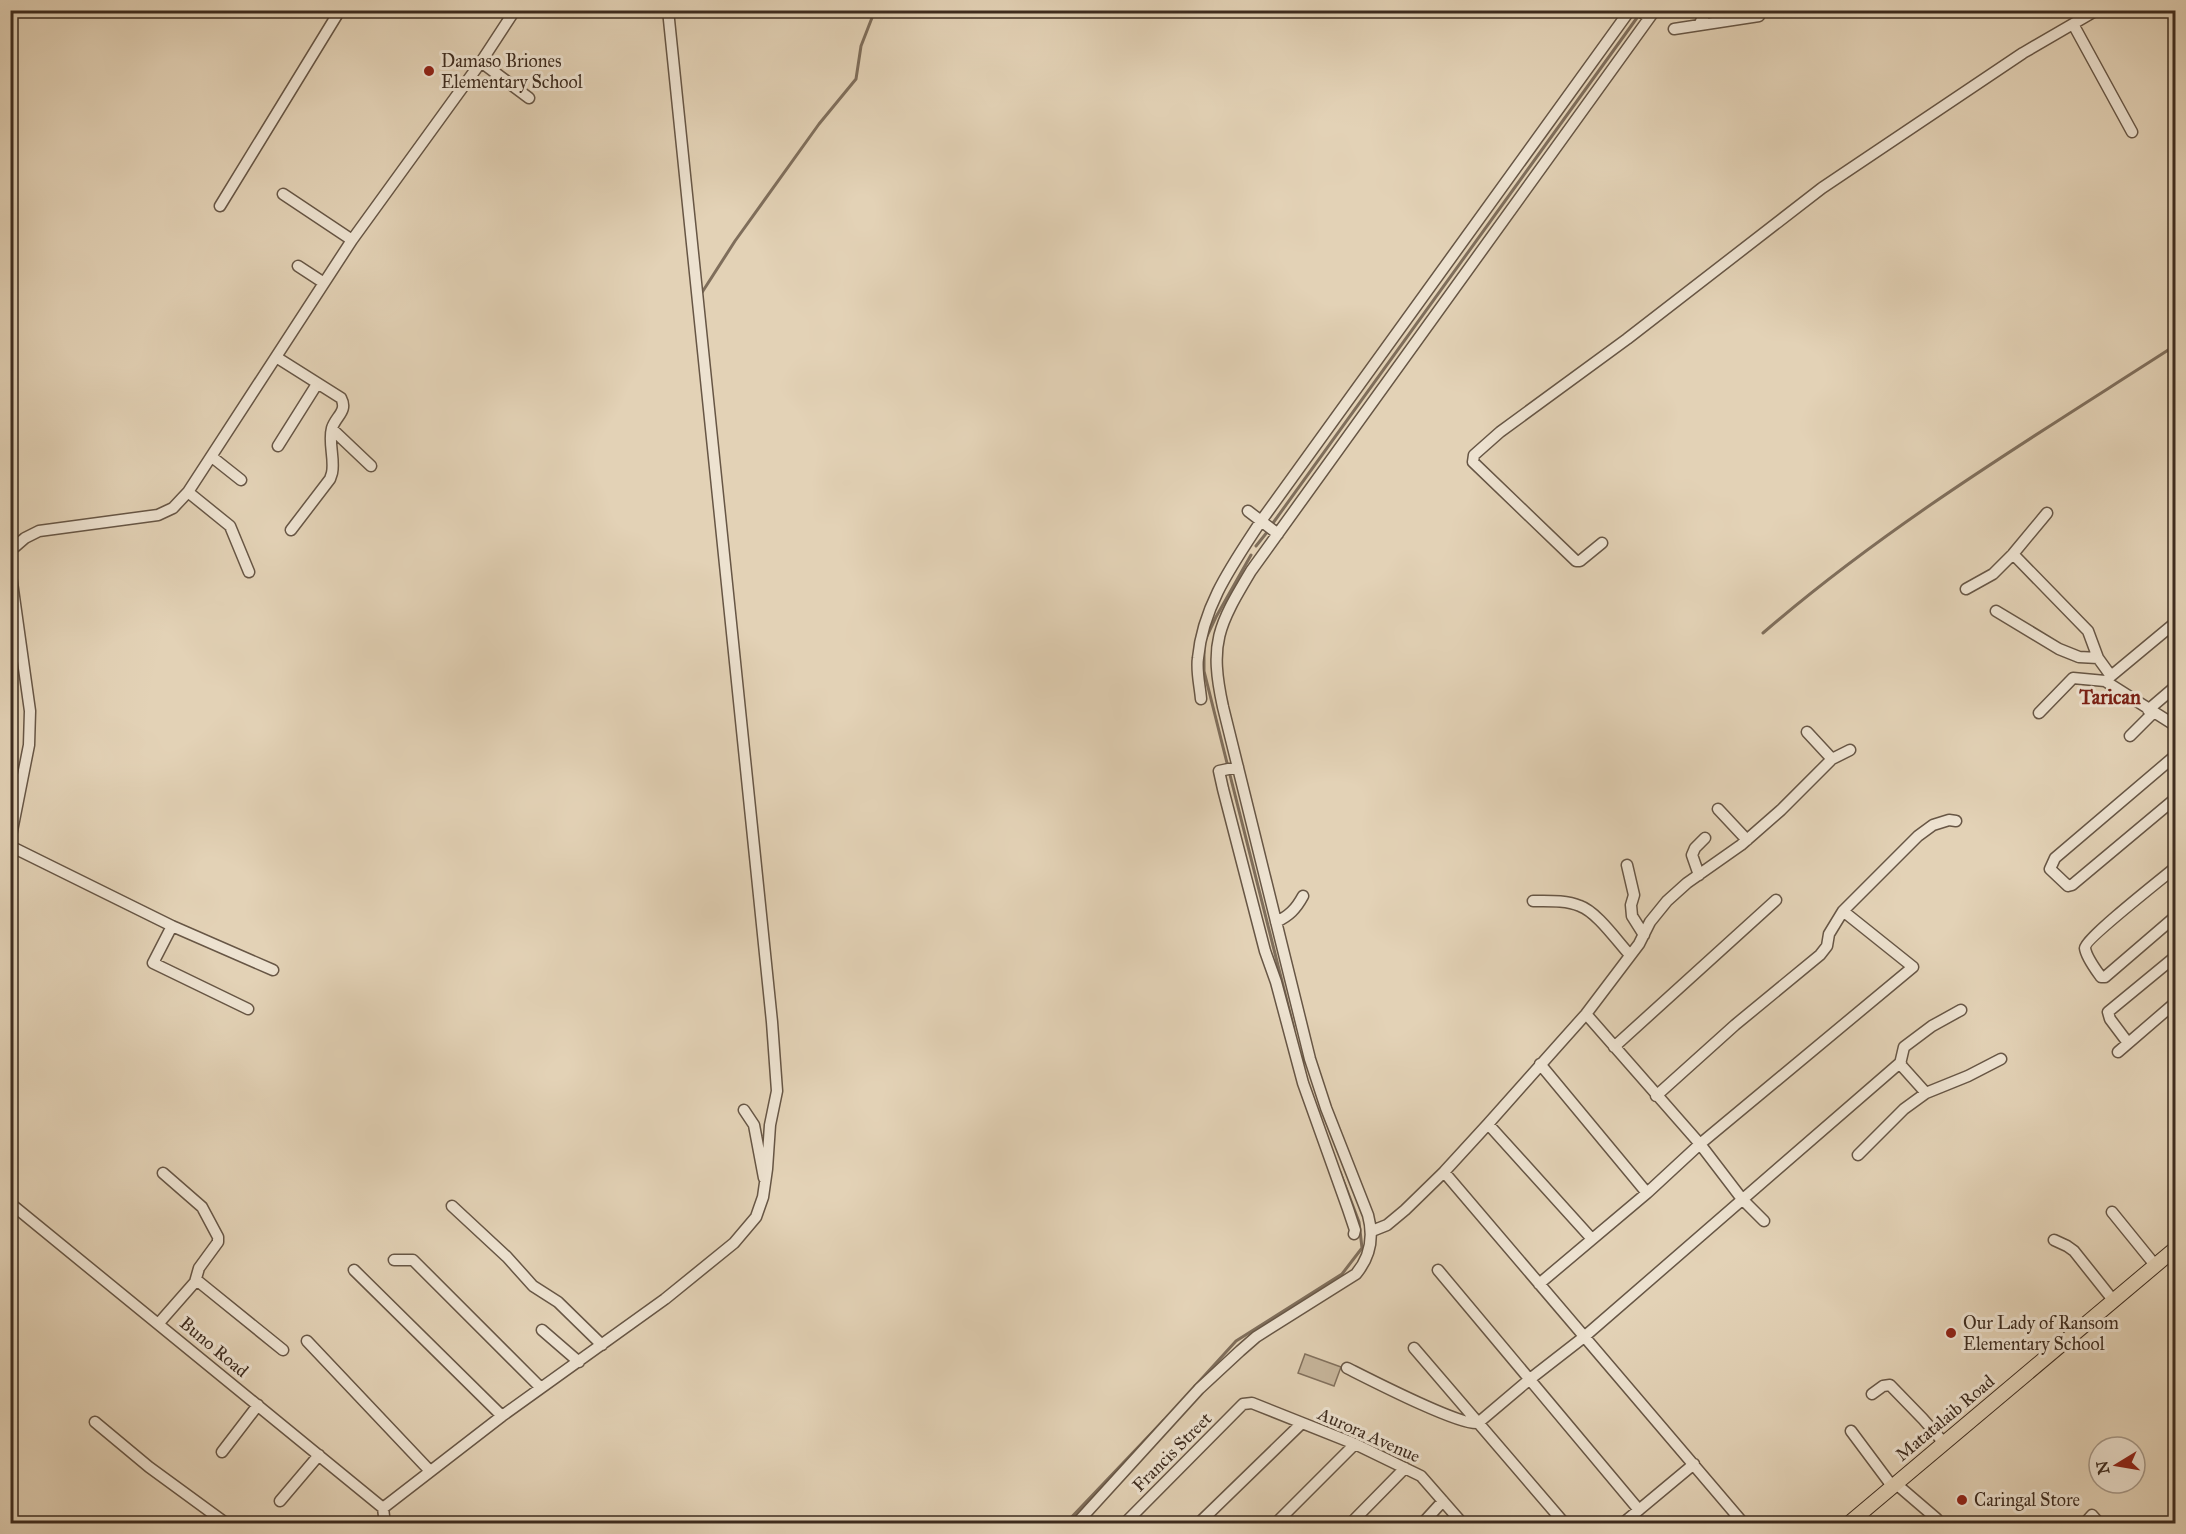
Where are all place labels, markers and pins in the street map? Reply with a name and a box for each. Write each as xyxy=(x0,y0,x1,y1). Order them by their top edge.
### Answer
place label: Damaso Briones Elementary School xyxy=(441,50,583,93)
marker: Damaso Briones Elementary School xyxy=(422,64,436,78)
place label: Our Lady of Ransom Elementary School xyxy=(1963,1312,2119,1355)
marker: Our Lady of Ransom Elementary School xyxy=(1944,1326,1958,1340)
place label: Caringal Store xyxy=(1974,1489,2080,1512)
marker: Caringal Store xyxy=(1955,1493,1969,1507)

